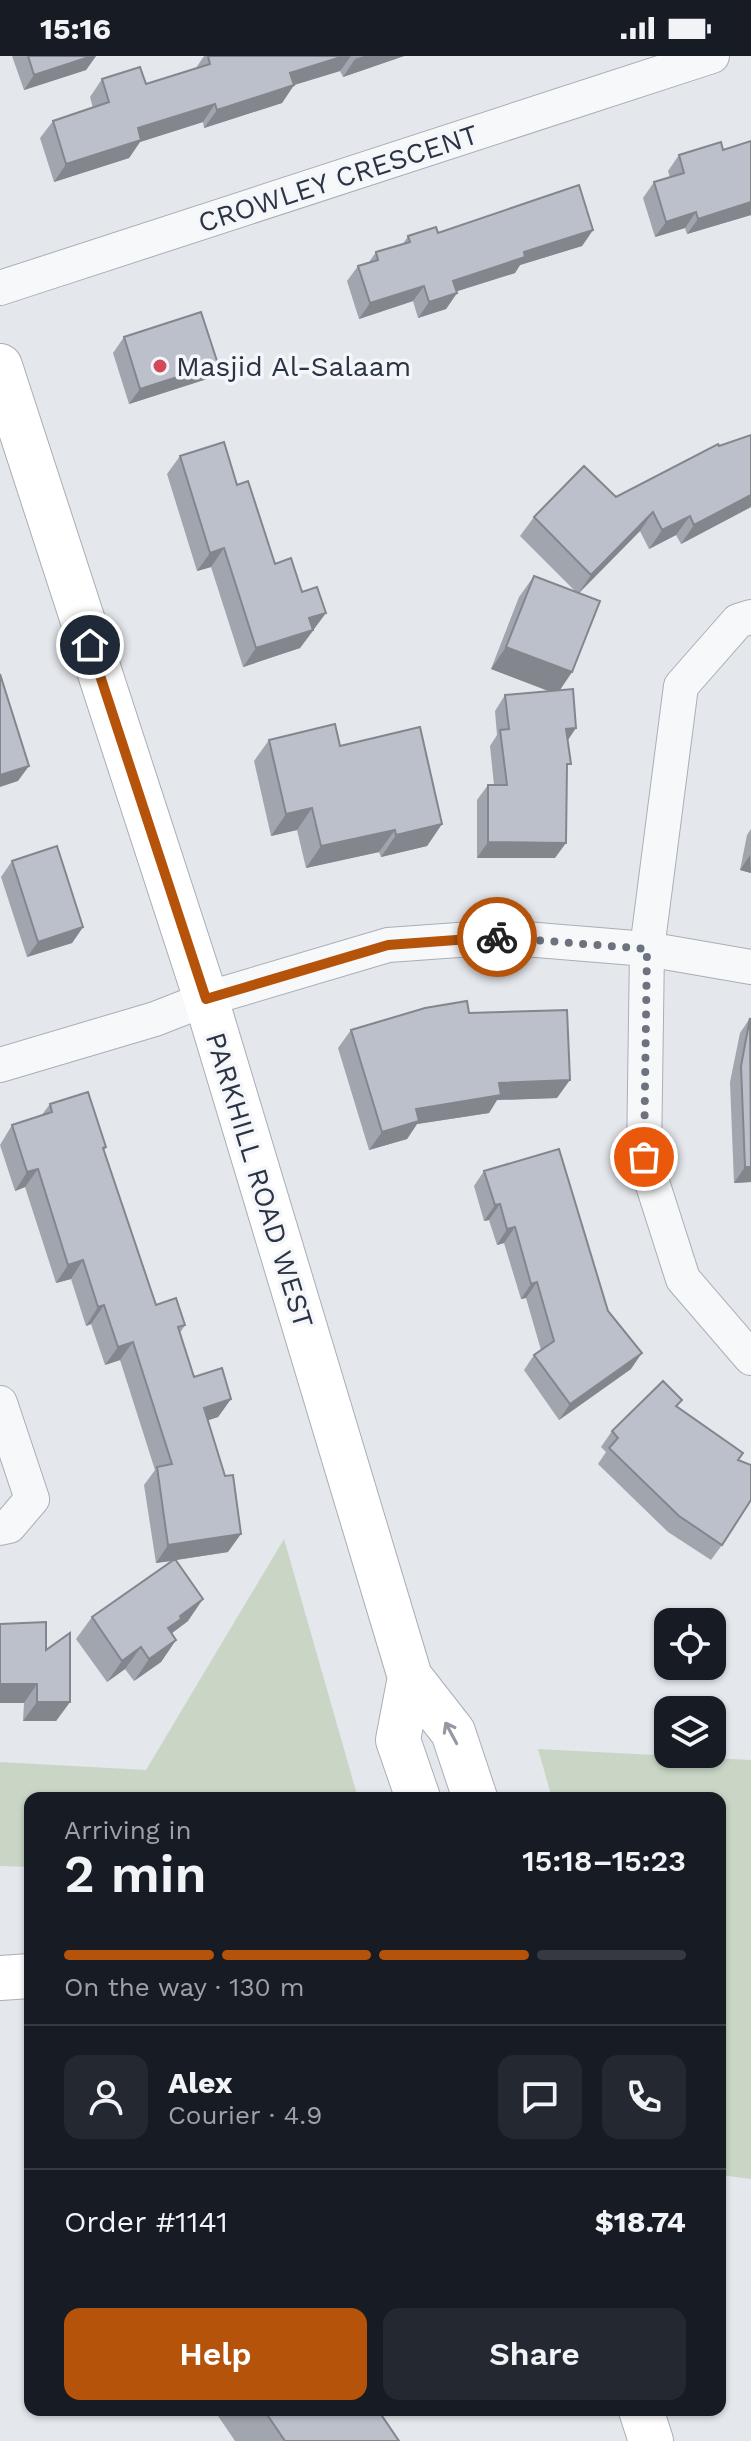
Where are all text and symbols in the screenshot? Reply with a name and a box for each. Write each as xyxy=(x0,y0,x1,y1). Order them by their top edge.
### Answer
text: 15:16 xyxy=(40,11,111,46)
street label: CROWLEY CRESCENT xyxy=(194,118,482,239)
place label: Masjid Al-Salaam xyxy=(176,350,411,383)
marker: Masjid Al-Salaam xyxy=(151,357,169,375)
pin xyxy=(56,611,124,679)
icon: home xyxy=(68,623,112,667)
courier xyxy=(457,897,537,977)
icon: bike xyxy=(475,915,519,959)
street label: PARKHILL ROAD WEST xyxy=(199,1028,320,1332)
pin xyxy=(610,1123,678,1191)
icon: bag xyxy=(622,1135,666,1179)
map controls xyxy=(654,1608,726,1768)
button: locate xyxy=(654,1608,726,1680)
button: layers xyxy=(654,1696,726,1768)
one-way arrow xyxy=(442,1722,458,1745)
text: Arriving in xyxy=(64,1815,192,1845)
text: 15:18–15:23 xyxy=(522,1843,686,1878)
text: 2 min xyxy=(64,1844,207,1905)
text: On the way · 130 m xyxy=(64,1972,304,2002)
button: person xyxy=(64,2055,148,2139)
button: chat xyxy=(498,2055,582,2139)
button: phone xyxy=(602,2055,686,2139)
text: Alex xyxy=(168,2065,232,2100)
text: Courier · 4.9 xyxy=(168,2100,322,2130)
text: Order #1141 xyxy=(64,2204,228,2239)
text: $18.74 xyxy=(595,2204,686,2239)
button: Help xyxy=(64,2308,367,2400)
button: Share xyxy=(383,2308,686,2400)

